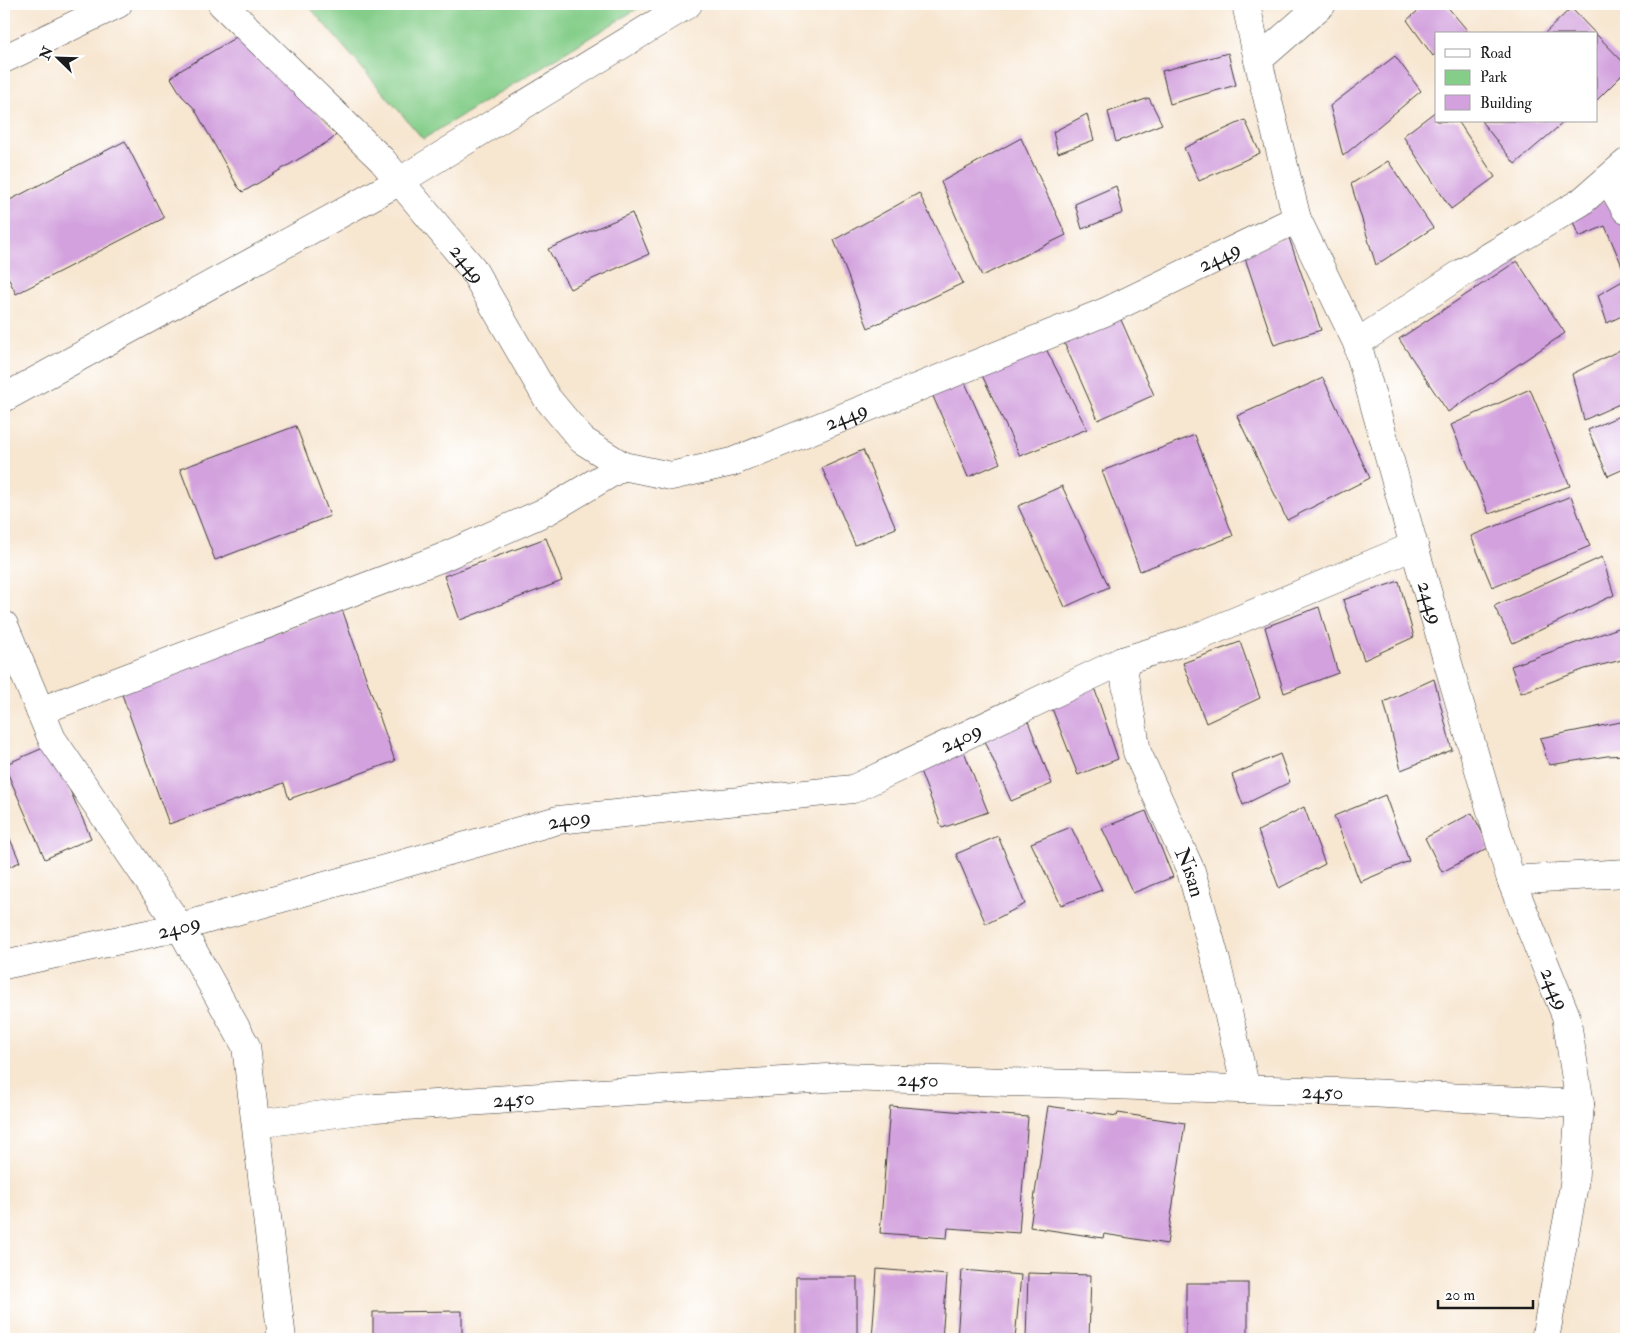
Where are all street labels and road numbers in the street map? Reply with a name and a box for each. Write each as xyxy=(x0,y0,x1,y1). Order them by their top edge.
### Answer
street label: 2449 xyxy=(1194,235,1245,278)
street label: 2449 xyxy=(444,238,492,289)
street label: 2449 xyxy=(821,395,872,437)
street label: 2449 xyxy=(1411,578,1450,628)
street label: 2409 xyxy=(935,716,986,759)
street label: 2409 xyxy=(544,803,592,836)
street label: Nisan xyxy=(1169,843,1211,900)
street label: 2409 xyxy=(155,908,204,945)
street label: 2449 xyxy=(1534,963,1576,1014)
street label: 2450 xyxy=(897,1065,939,1093)
street label: 2450 xyxy=(1301,1077,1344,1106)
street label: 2450 xyxy=(492,1084,535,1114)

